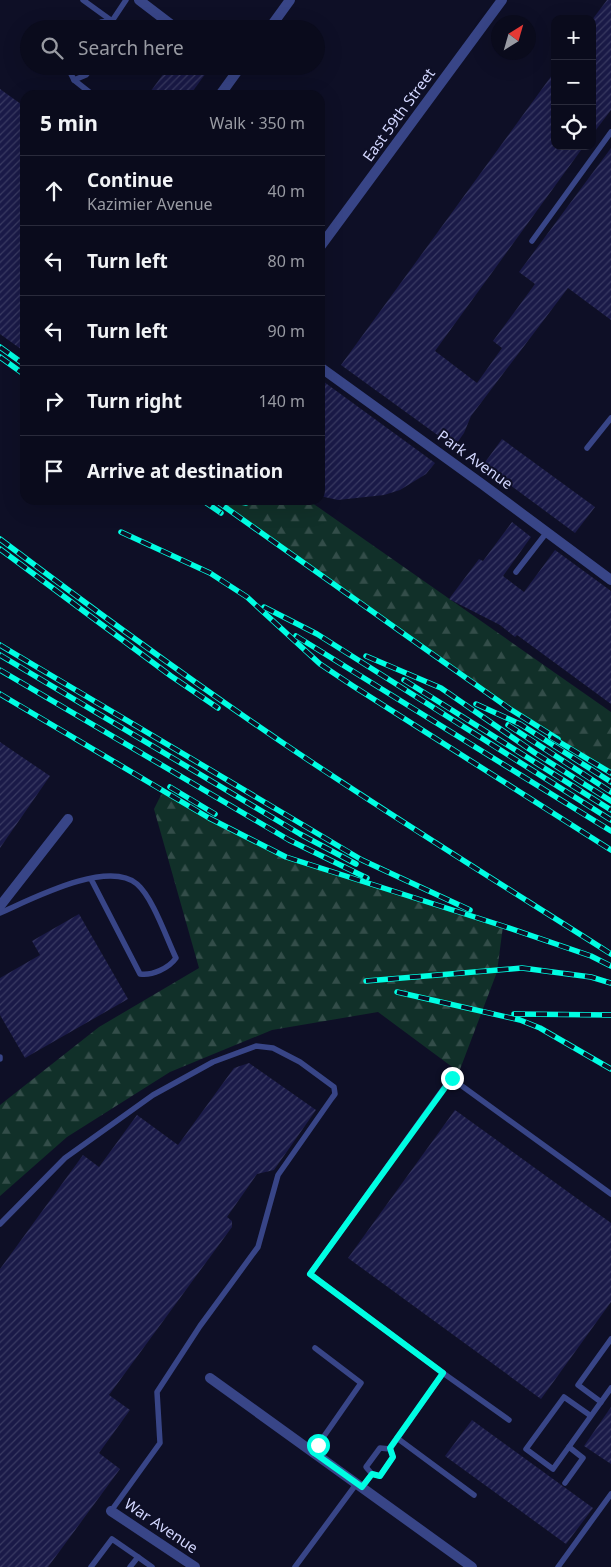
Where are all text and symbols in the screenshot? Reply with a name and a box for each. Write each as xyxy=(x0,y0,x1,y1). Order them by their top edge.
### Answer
north arrow xyxy=(491,15,536,60)
map controls xyxy=(551,15,596,150)
button: + xyxy=(551,15,596,60)
search box xyxy=(20,20,325,75)
icon: search xyxy=(38,34,66,62)
text: Search here xyxy=(78,35,184,61)
button: − xyxy=(551,60,596,105)
street label: East 59th Street xyxy=(358,63,439,165)
button: locate xyxy=(551,105,596,150)
text: 5 min xyxy=(40,109,98,137)
text: Walk · 350 m xyxy=(210,112,305,134)
text: Continue xyxy=(87,167,173,193)
icon: ahead xyxy=(40,177,68,205)
text: 40 m xyxy=(268,180,305,202)
text: Kazimier Avenue xyxy=(87,193,213,215)
icon: left xyxy=(40,247,68,275)
text: Turn left xyxy=(87,248,168,274)
text: 80 m xyxy=(268,250,305,272)
icon: left xyxy=(40,317,68,345)
text: Turn left xyxy=(87,318,168,344)
text: 90 m xyxy=(268,320,305,342)
icon: right xyxy=(40,387,68,415)
text: Turn right xyxy=(87,388,182,414)
text: 140 m xyxy=(258,390,305,412)
street label: Park Avenue xyxy=(434,425,517,493)
icon: arrive xyxy=(40,457,68,485)
text: Arrive at destination xyxy=(87,458,283,484)
route end xyxy=(441,1067,464,1090)
route start xyxy=(307,1434,330,1457)
street label: War Avenue xyxy=(121,1493,202,1557)

